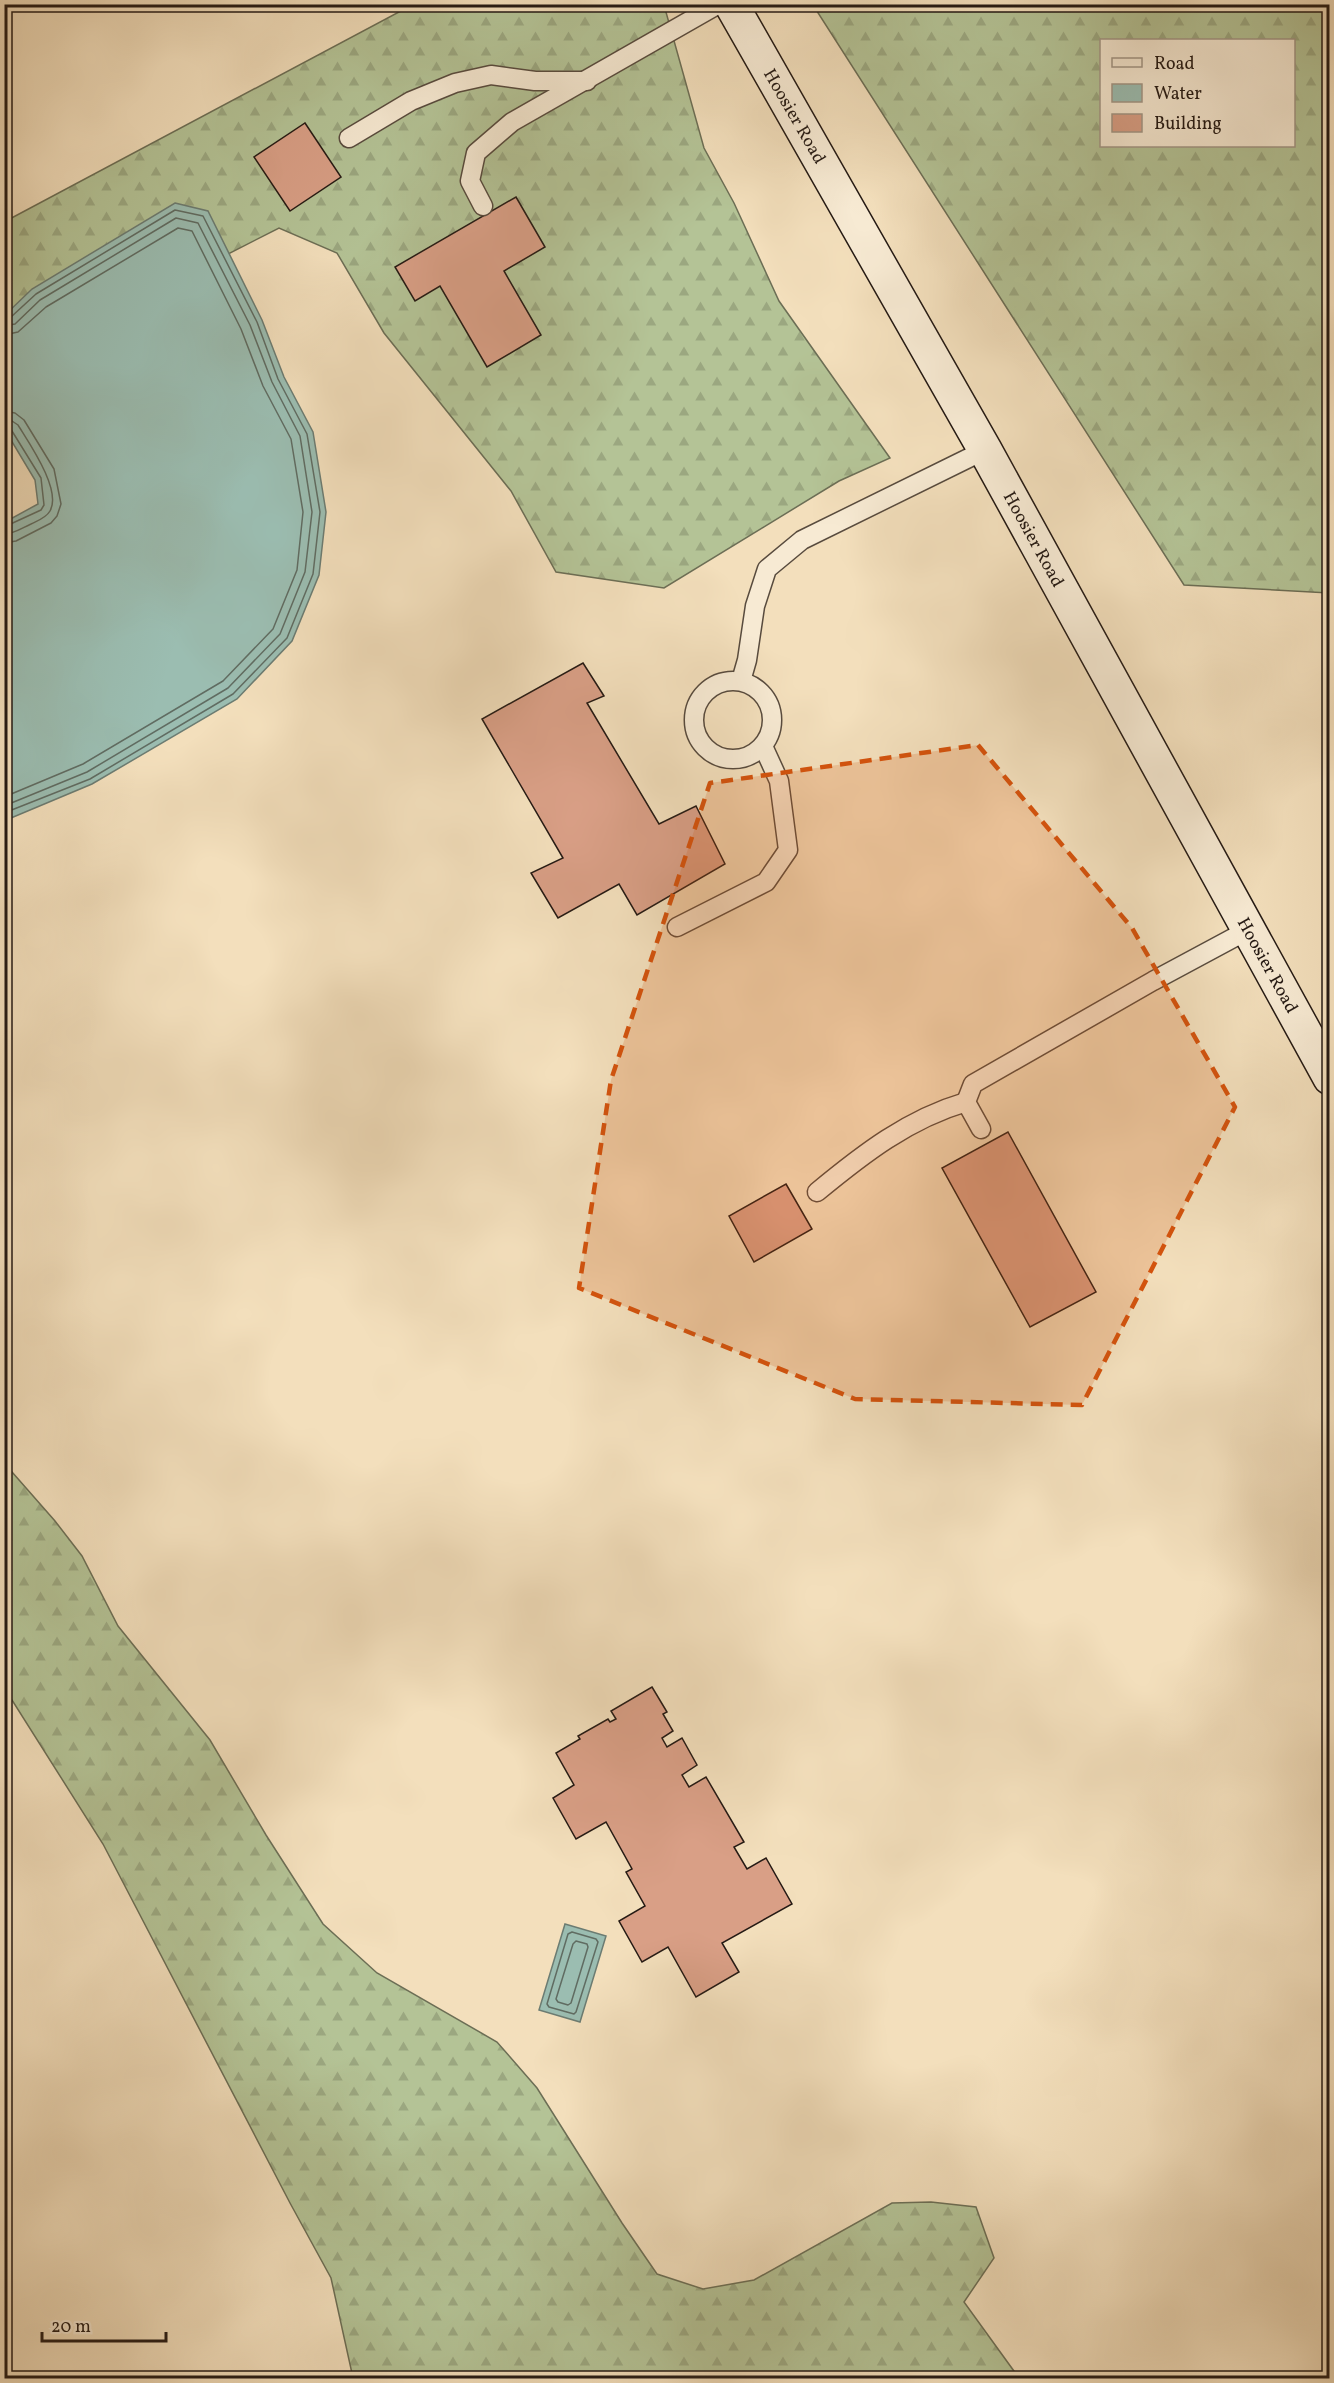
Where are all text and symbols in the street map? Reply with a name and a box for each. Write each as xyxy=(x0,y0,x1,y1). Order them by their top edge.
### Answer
legend xyxy=(1100,39,1295,147)
text: Road xyxy=(1154,52,1195,77)
street label: Hoosier Road xyxy=(756,65,831,169)
text: Water xyxy=(1154,82,1202,107)
text: Building xyxy=(1154,112,1222,137)
street label: Hoosier Road xyxy=(996,487,1069,592)
street label: Hoosier Road xyxy=(1230,913,1303,1018)
scale bar xyxy=(42,2305,166,2343)
text: 20 m xyxy=(51,2315,91,2340)

